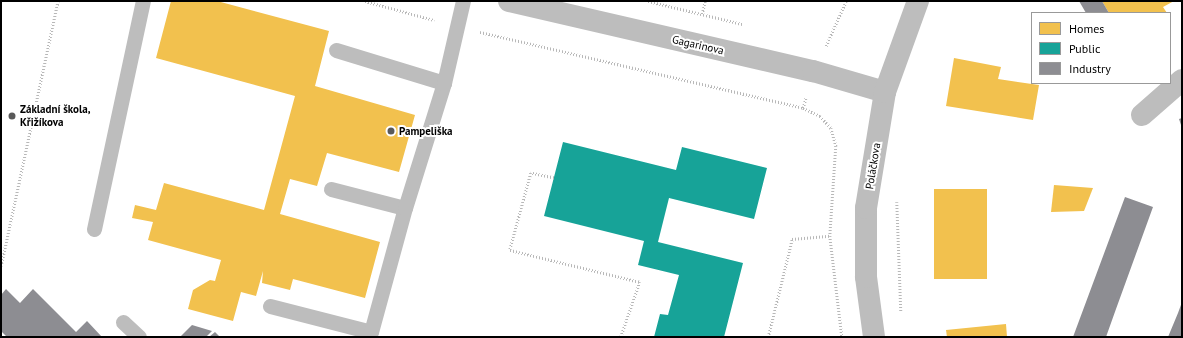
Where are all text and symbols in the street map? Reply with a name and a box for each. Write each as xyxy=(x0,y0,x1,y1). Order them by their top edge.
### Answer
legend xyxy=(1031,12,1171,84)
text: Homes xyxy=(1069,21,1104,36)
street label: Gagarinova xyxy=(671,33,725,57)
text: Public xyxy=(1069,41,1100,56)
text: Industry xyxy=(1069,61,1111,76)
place label: Základní škola, Křižíkova xyxy=(20,103,90,129)
marker: Základní škola, Křižíkova xyxy=(7,111,17,121)
place label: Pampeliška xyxy=(399,124,453,138)
marker: Pampeliška xyxy=(386,126,396,136)
street label: Poláčkova xyxy=(863,142,883,190)

